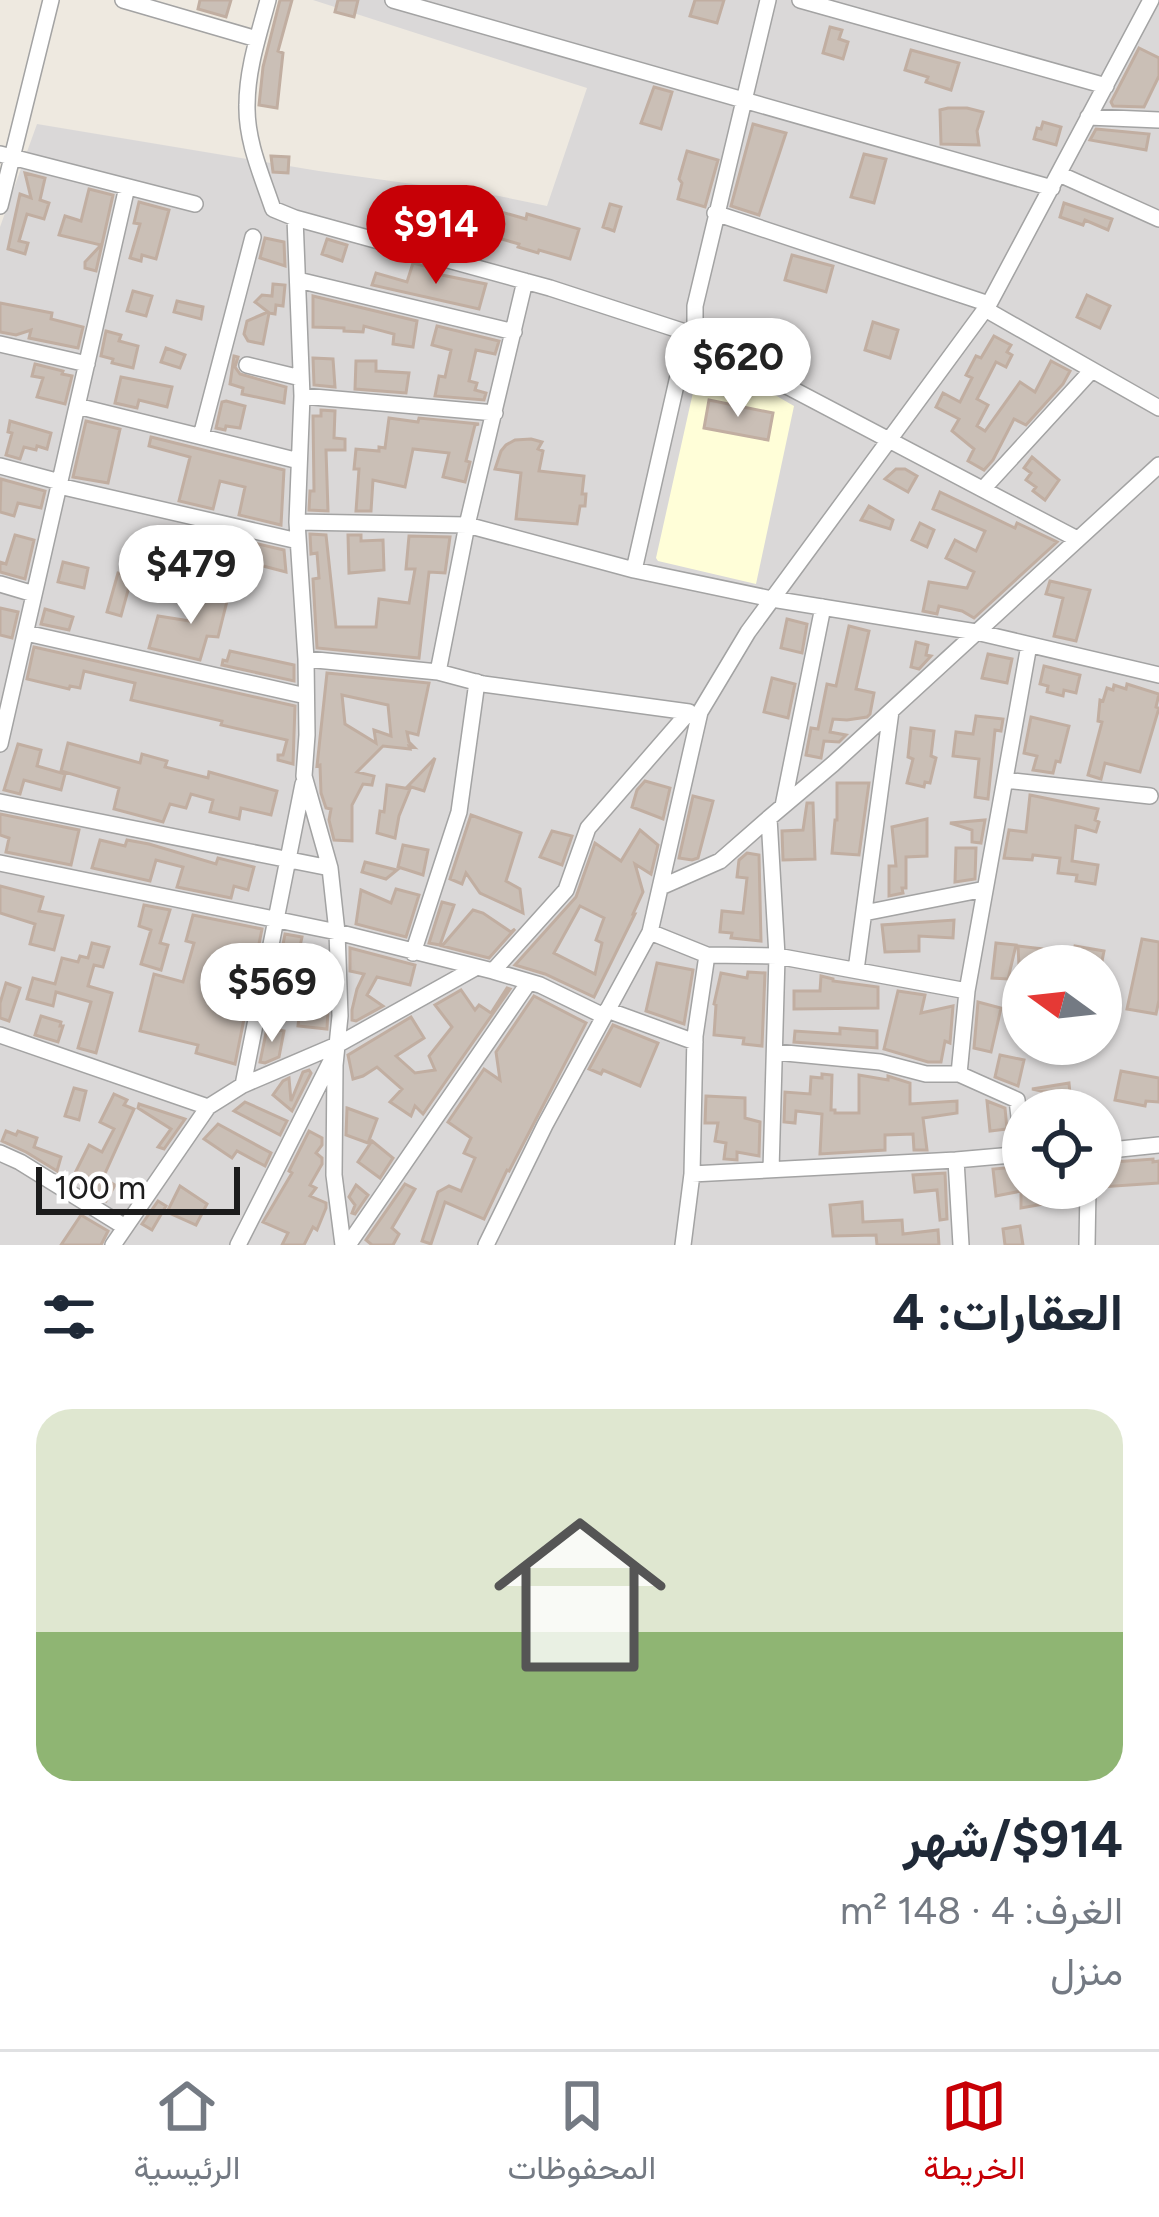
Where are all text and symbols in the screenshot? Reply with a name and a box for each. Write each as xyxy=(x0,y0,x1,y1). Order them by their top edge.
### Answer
pin: $914 xyxy=(365,185,507,287)
text: $914 xyxy=(393,200,479,247)
pin: $620 xyxy=(667,318,809,420)
text: $620 xyxy=(692,333,784,380)
pin: $479 xyxy=(120,525,262,627)
text: $479 xyxy=(146,540,236,587)
pin: $569 xyxy=(201,943,343,1045)
north arrow xyxy=(1002,945,1122,1065)
map controls xyxy=(1002,945,1122,1209)
text: $569 xyxy=(227,958,317,1005)
button: locate xyxy=(1002,1089,1122,1209)
scale bar xyxy=(36,1161,240,1214)
text: 100 m xyxy=(54,1168,146,1207)
text: العقارات: 4 xyxy=(892,1282,1123,1343)
icon: filters xyxy=(36,1284,102,1350)
icon: home xyxy=(472,1487,688,1703)
text: $914/شهر xyxy=(903,1809,1123,1870)
text: الغرف: 4 · 148 m² xyxy=(840,1887,1123,1934)
text: منزل xyxy=(1050,1948,1123,1995)
tab: الرئيسية xyxy=(134,2073,240,2197)
tab: المحفوظات xyxy=(507,2073,656,2197)
tab: الخريطة xyxy=(923,2073,1025,2197)

